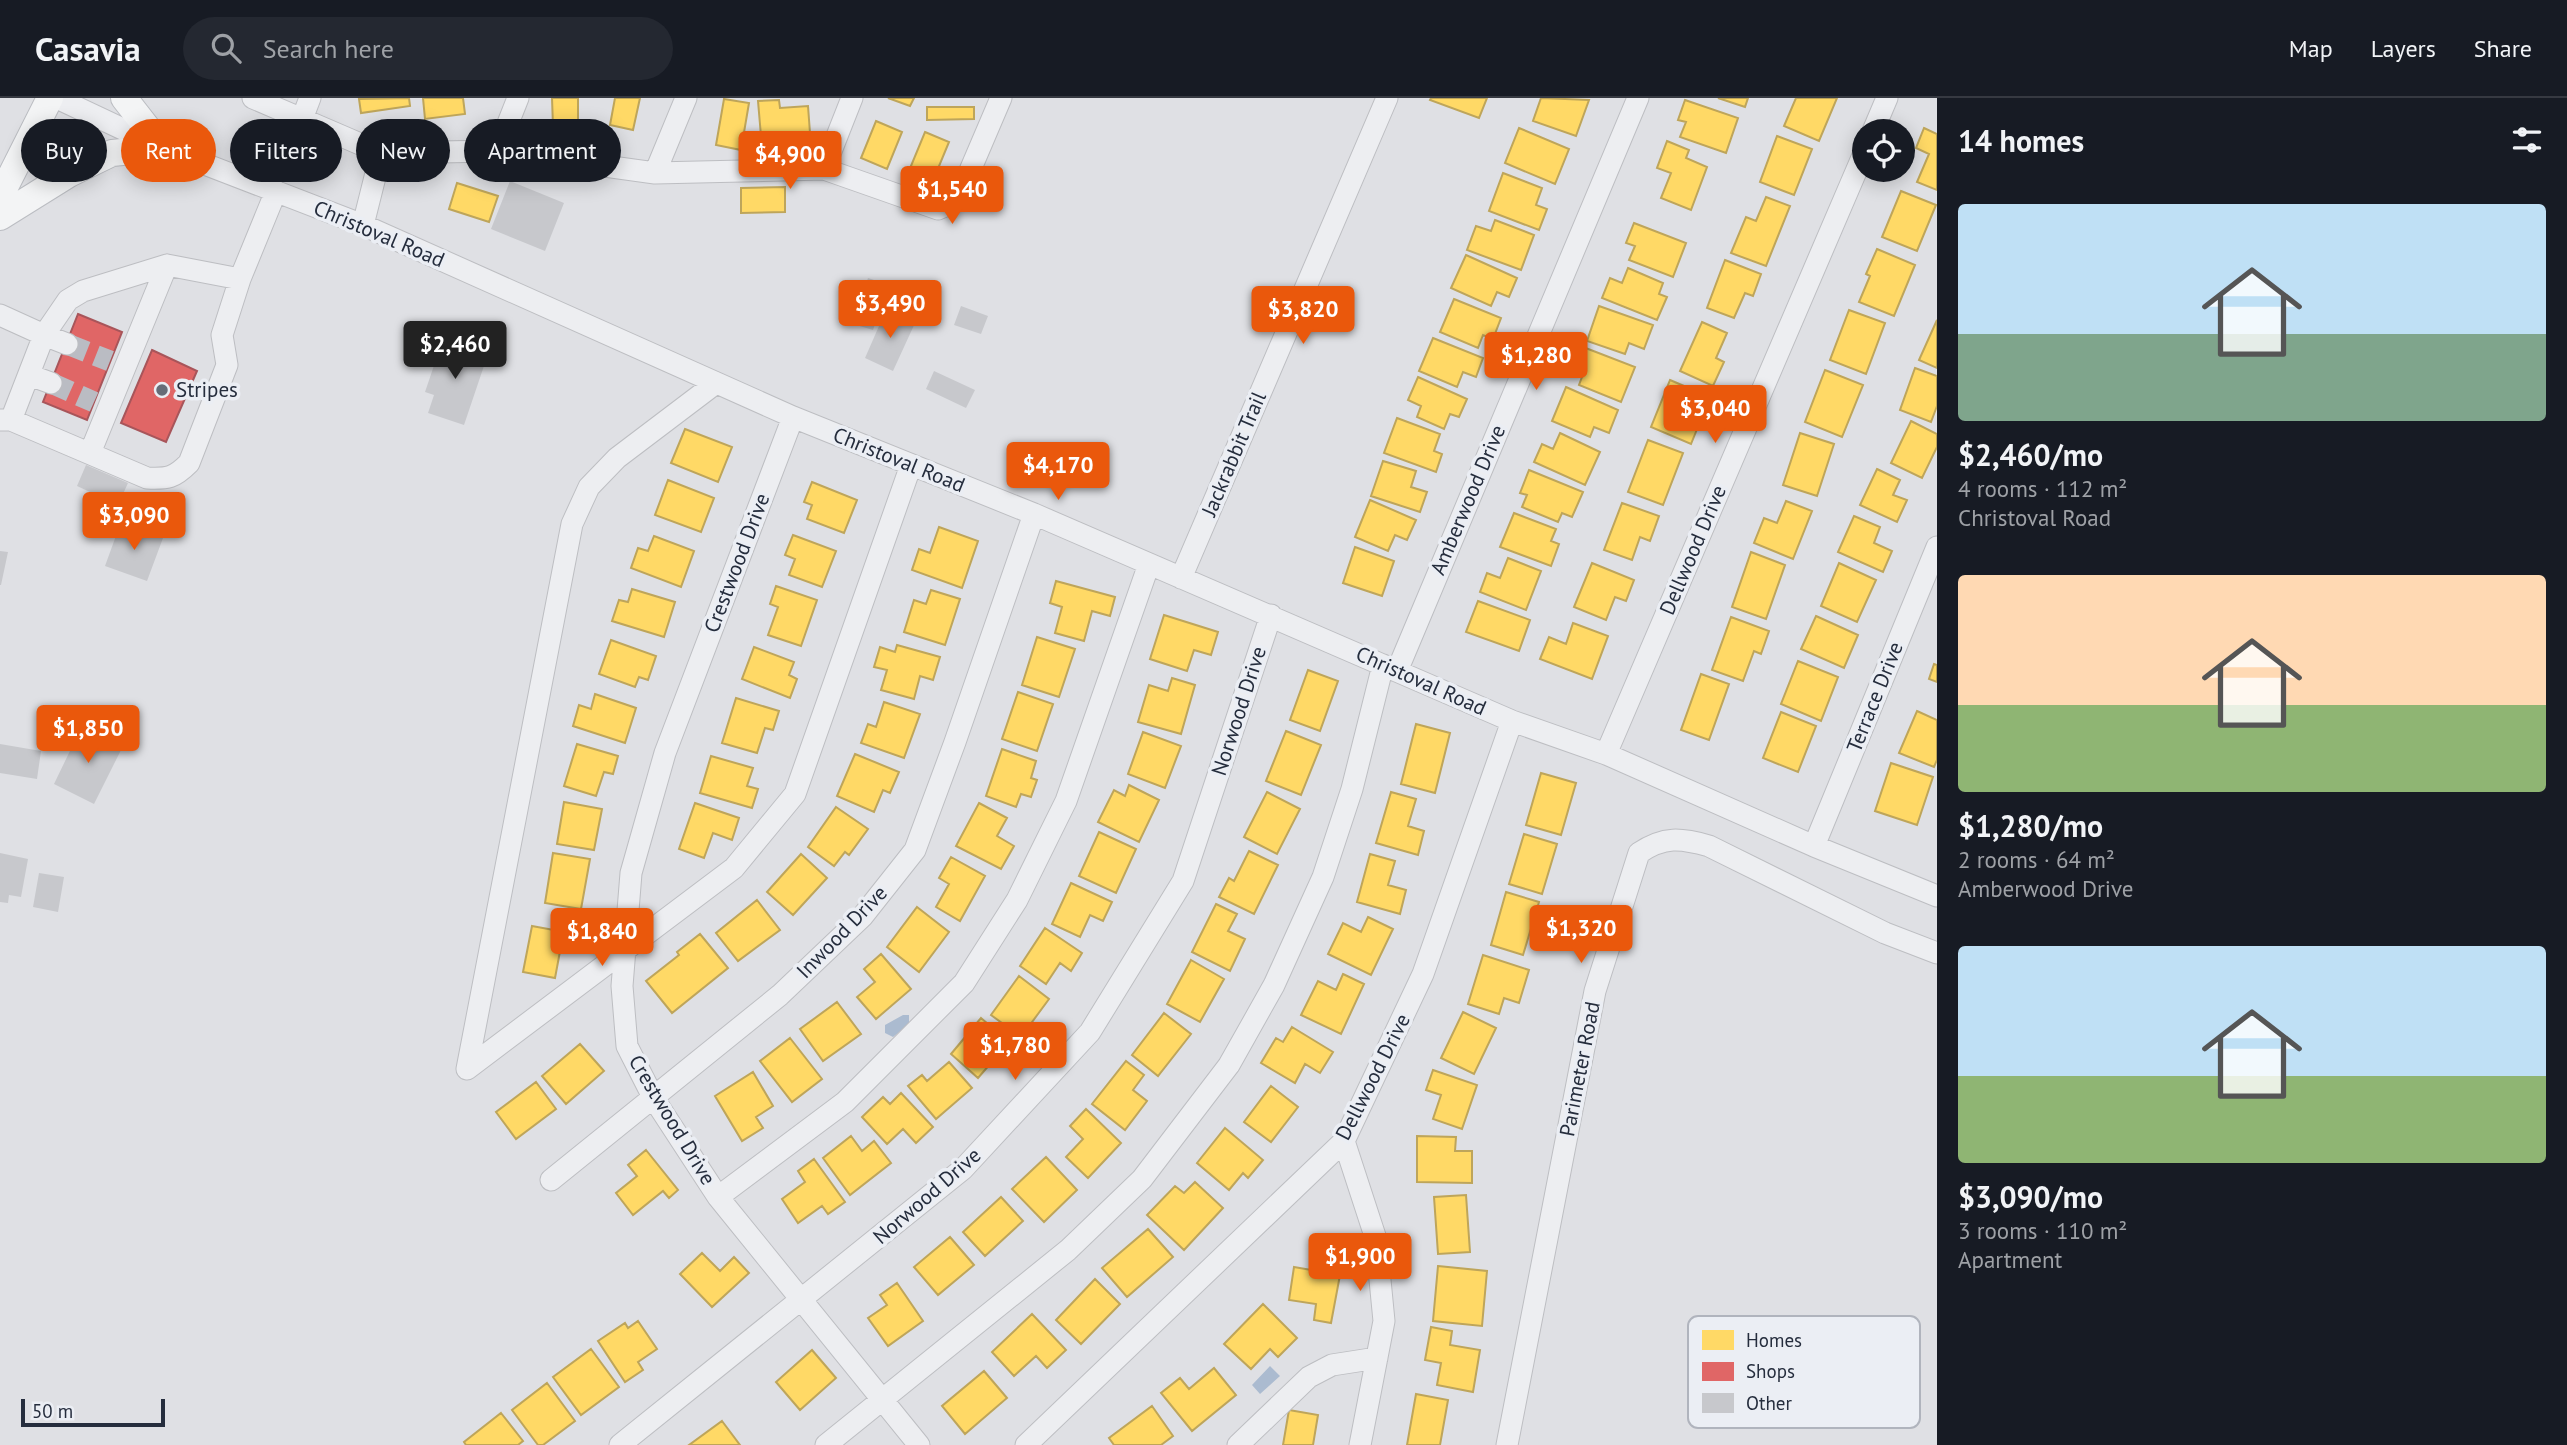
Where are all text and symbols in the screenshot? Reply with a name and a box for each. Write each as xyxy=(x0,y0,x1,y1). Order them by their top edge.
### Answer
search box xyxy=(183,17,673,80)
text: Casavia xyxy=(35,27,141,70)
icon: search xyxy=(207,29,245,67)
text: Search here xyxy=(263,32,394,65)
text: Map xyxy=(2289,33,2333,64)
text: Layers xyxy=(2371,33,2436,64)
text: Share xyxy=(2474,33,2532,64)
chip: Buy xyxy=(21,119,107,182)
chip: Rent xyxy=(121,119,216,182)
chip: Filters xyxy=(230,119,342,182)
chip: New xyxy=(356,119,450,182)
chip: Apartment xyxy=(464,119,621,182)
map controls xyxy=(1852,119,1915,182)
button: locate xyxy=(1852,119,1915,182)
text: 14 homes xyxy=(1958,121,2084,160)
icon: filters xyxy=(2508,121,2546,159)
pin: $4,900 xyxy=(733,132,847,191)
text: $4,900 xyxy=(754,139,826,168)
pin: $1,540 xyxy=(895,166,1009,226)
text: $1,540 xyxy=(916,174,988,203)
street label: Christoval Road xyxy=(310,194,449,273)
icon: home xyxy=(2189,249,2315,375)
pin: $3,490 xyxy=(833,280,947,340)
pin: $3,820 xyxy=(1246,286,1360,346)
text: $3,490 xyxy=(854,288,926,317)
text: $3,820 xyxy=(1267,294,1339,323)
pin: $2,460 xyxy=(398,322,512,381)
text: $2,460 xyxy=(419,329,491,358)
pin: $1,280 xyxy=(1479,332,1593,392)
text: $1,280 xyxy=(1500,340,1572,369)
place label: Stripes xyxy=(176,376,238,403)
marker: Stripes xyxy=(154,382,170,398)
pin: $3,040 xyxy=(1658,386,1772,445)
street label: Jackrabbit Trail xyxy=(1195,387,1272,521)
text: $3,040 xyxy=(1679,393,1751,422)
street label: Christoval Road xyxy=(829,421,969,498)
street label: Amberwood Drive xyxy=(1424,421,1511,579)
text: $2,460/mo xyxy=(1958,435,2103,474)
pin: $4,170 xyxy=(1001,442,1115,502)
text: $4,170 xyxy=(1022,450,1094,479)
text: 4 rooms · 112 m² xyxy=(1958,474,2127,503)
street label: Dellwood Drive xyxy=(1653,481,1732,619)
street label: Crestwood Drive xyxy=(698,489,775,636)
pin: $3,090 xyxy=(77,492,191,552)
text: $3,090 xyxy=(98,500,170,529)
text: Christoval Road xyxy=(1958,503,2111,532)
icon: home xyxy=(2189,620,2315,746)
street label: Terrace Drive xyxy=(1840,638,1909,756)
street label: Christoval Road xyxy=(1352,640,1491,721)
street label: Norwood Drive xyxy=(1205,643,1272,779)
pin: $1,850 xyxy=(31,706,145,765)
text: $1,850 xyxy=(52,713,124,742)
text: $1,280/mo xyxy=(1958,806,2103,845)
text: 2 rooms · 64 m² xyxy=(1958,845,2115,874)
text: Amberwood Drive xyxy=(1958,874,2133,903)
street label: Inwood Drive xyxy=(790,879,893,984)
pin: $1,320 xyxy=(1524,906,1638,965)
pin: $1,840 xyxy=(545,908,659,968)
text: $1,320 xyxy=(1545,913,1617,942)
text: $1,840 xyxy=(566,916,638,945)
icon: home xyxy=(2189,991,2315,1117)
street label: Parimeter Road xyxy=(1553,999,1606,1139)
street label: Dellwood Drive xyxy=(1329,1009,1416,1145)
pin: $1,780 xyxy=(958,1023,1072,1082)
text: $1,780 xyxy=(979,1030,1051,1059)
street label: Crestwood Drive xyxy=(623,1050,722,1190)
street label: Norwood Drive xyxy=(867,1141,986,1250)
text: $3,090/mo xyxy=(1958,1177,2103,1216)
text: 3 rooms · 110 m² xyxy=(1958,1216,2127,1245)
pin: $1,900 xyxy=(1303,1234,1417,1293)
text: $1,900 xyxy=(1324,1241,1396,1270)
text: Apartment xyxy=(1958,1245,2062,1274)
legend xyxy=(1688,1316,1920,1428)
text: Homes xyxy=(1746,1328,1802,1352)
text: Shops xyxy=(1746,1359,1795,1383)
text: Other xyxy=(1746,1391,1792,1415)
scale bar xyxy=(21,1396,164,1428)
text: 50 m xyxy=(32,1399,73,1423)

